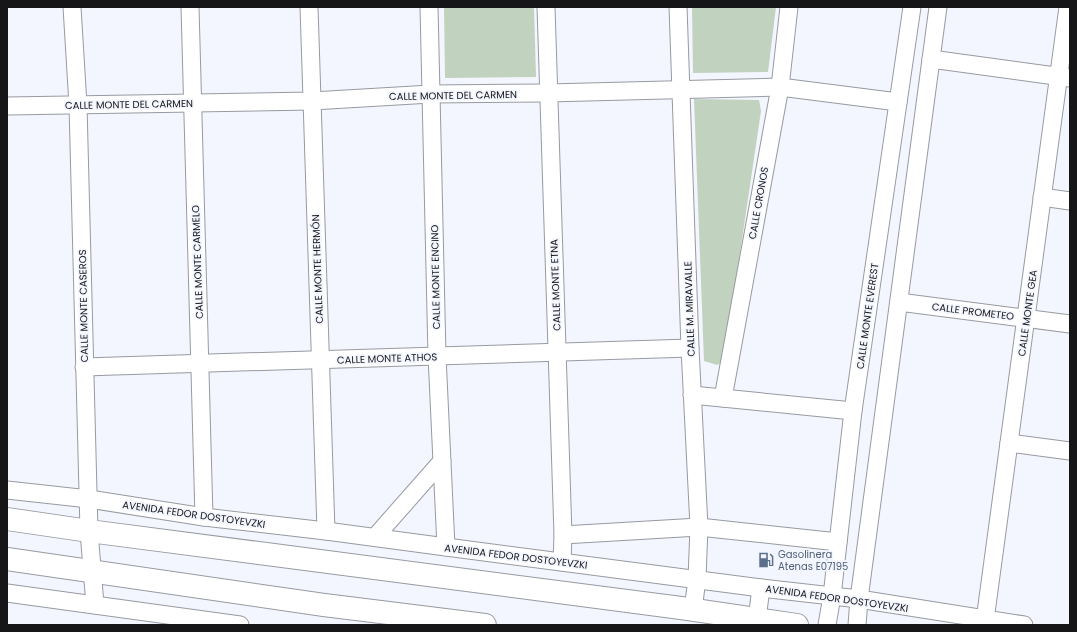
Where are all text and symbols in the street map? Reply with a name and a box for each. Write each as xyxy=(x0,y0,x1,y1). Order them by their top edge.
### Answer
street label: CALLE MONTE DEL CARMEN xyxy=(389,87,517,104)
street label: CALLE MONTE DEL CARMEN xyxy=(65,96,193,113)
street label: CALLE CRONOS xyxy=(745,166,772,240)
street label: CALLE MONTE CARMELO xyxy=(188,205,207,319)
street label: CALLE MONTE HERMÓN xyxy=(308,214,327,324)
street label: CALLE MONTE ENCINO xyxy=(427,224,444,330)
street label: CALLE MONTE ETNA xyxy=(546,239,565,331)
street label: CALLE MONTE CASEROS xyxy=(75,249,92,363)
street label: CALLE M. MIRAVALLE xyxy=(680,261,699,357)
street label: CALLE MONTE EVEREST xyxy=(853,261,882,370)
street label: CALLE MONTE GEA xyxy=(1014,269,1041,357)
street label: CALLE PROMETEO xyxy=(931,299,1015,324)
street label: CALLE MONTE ATHOS xyxy=(337,349,438,368)
street label: AVENIDA FEDOR DOSTOYEVZKI xyxy=(122,497,266,532)
street label: AVENIDA FEDOR DOSTOYEVZKI xyxy=(443,540,588,573)
place label: Gasolinera Atenas E07195 xyxy=(778,547,848,574)
fuel station icon: Gasolinera Atenas E07195 xyxy=(757,551,775,569)
street label: AVENIDA FEDOR DOSTOYEVZKI xyxy=(765,581,909,616)

